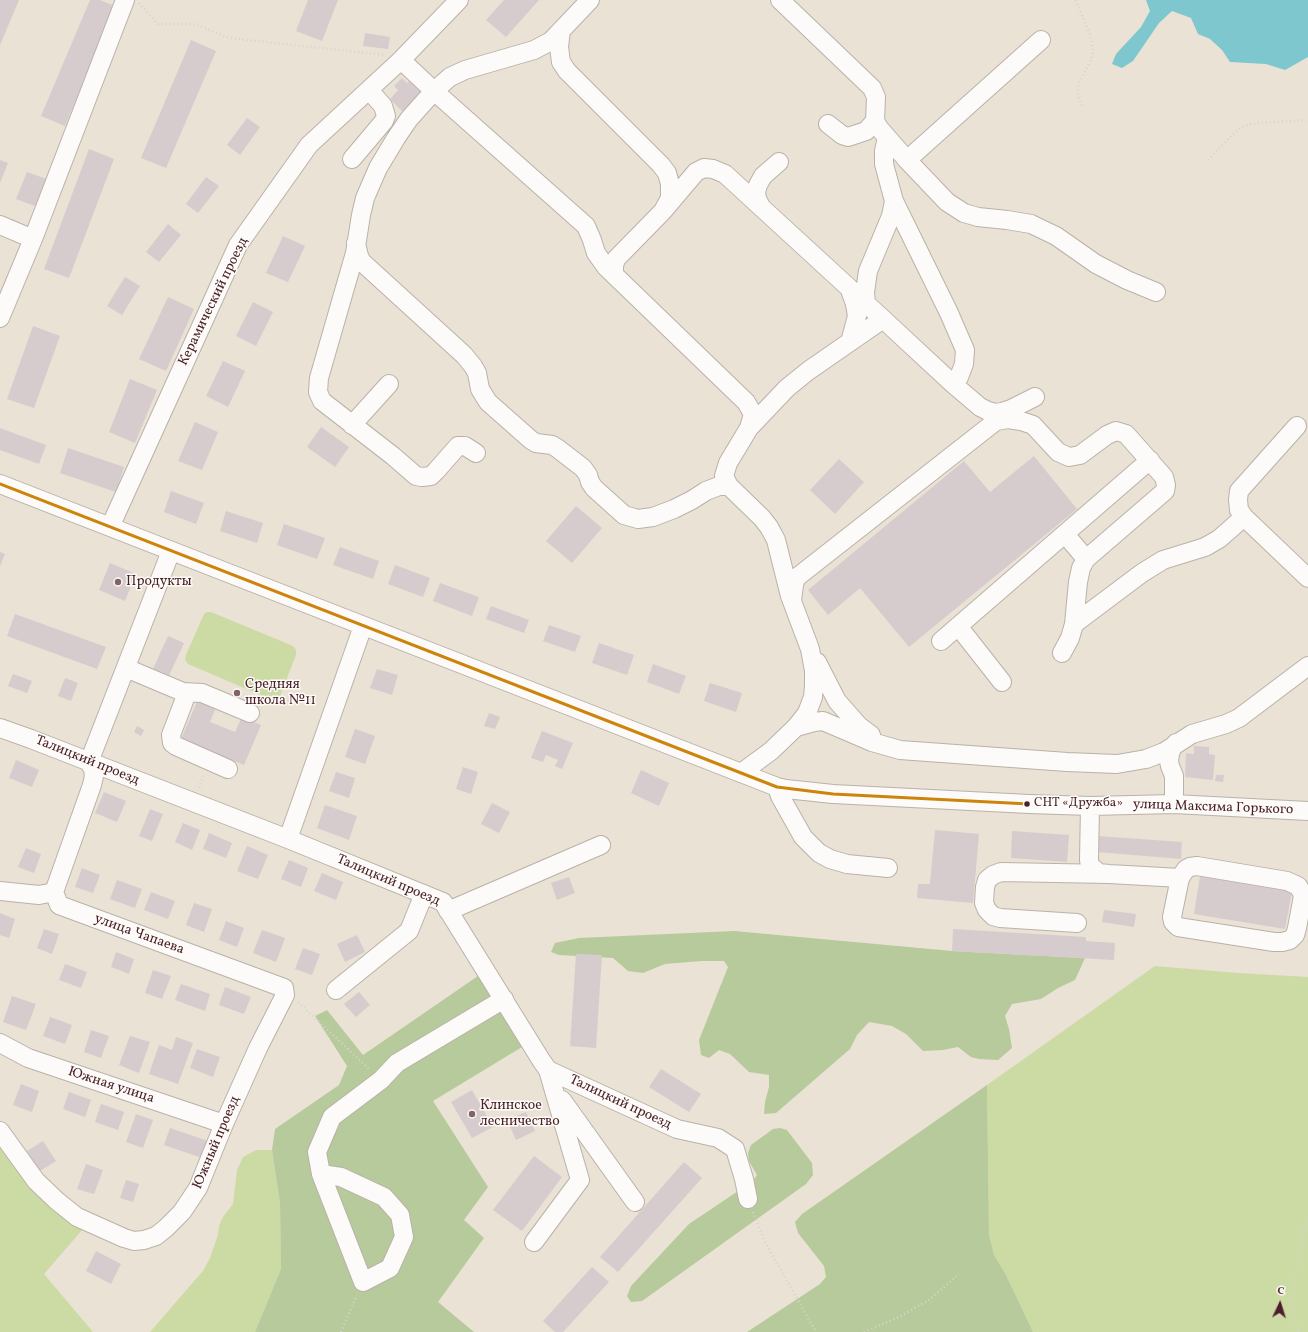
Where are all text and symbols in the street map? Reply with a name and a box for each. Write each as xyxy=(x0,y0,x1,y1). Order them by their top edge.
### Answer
street label: Керамический проезд xyxy=(176,235,252,369)
place label: Продукты xyxy=(126,574,192,590)
marker: Продукты xyxy=(113,577,123,587)
place label: Средняя школа №11 xyxy=(245,677,316,710)
marker: Средняя школа №11 xyxy=(232,688,242,698)
street label: Талицкий проезд xyxy=(33,732,141,790)
place label: СНТ «Дружба» xyxy=(1034,796,1123,812)
street label: улица Максима Горького xyxy=(1133,797,1293,819)
marker: СНТ «Дружба» xyxy=(1022,799,1032,809)
street label: Талицкий проезд xyxy=(334,852,442,910)
street label: улица Чапаева xyxy=(92,911,186,959)
street label: Южная улица xyxy=(66,1064,156,1108)
street label: Талицкий проезд xyxy=(566,1072,674,1134)
street label: Южный проезд xyxy=(190,1094,244,1192)
place label: Клинское лесничество xyxy=(480,1098,560,1130)
marker: Клинское лесничество xyxy=(467,1109,477,1119)
north arrow xyxy=(1260,1284,1300,1324)
text: С xyxy=(1277,1284,1285,1299)

